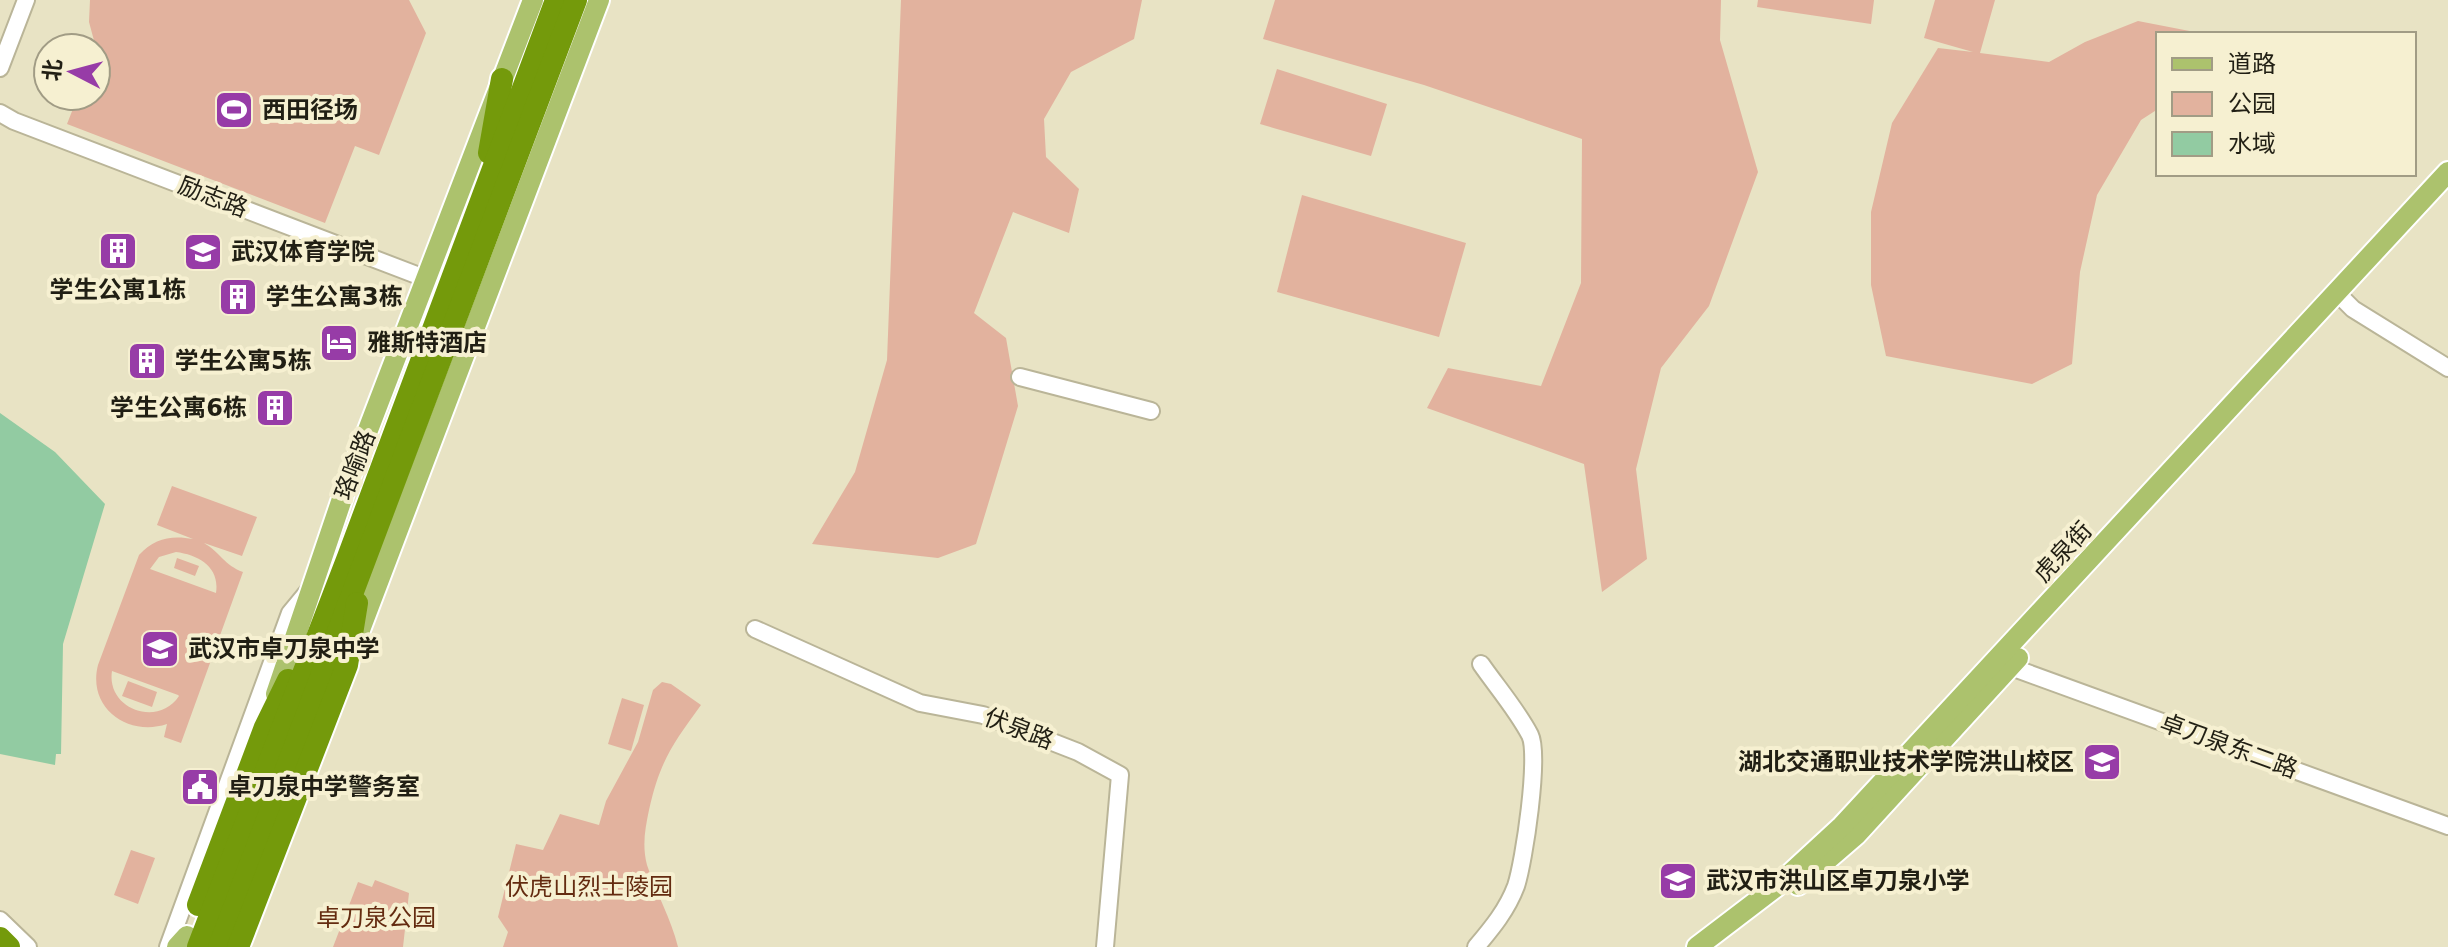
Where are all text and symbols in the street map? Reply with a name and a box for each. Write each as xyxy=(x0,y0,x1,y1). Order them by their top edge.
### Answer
north arrow xyxy=(32,32,112,112)
legend xyxy=(2156,32,2416,176)
text: 道路 xyxy=(2228,50,2276,78)
text: 北 xyxy=(39,58,66,82)
sports icon: 西田径场 xyxy=(213,89,255,131)
text: 公园 xyxy=(2228,90,2276,118)
place label: 西田径场 xyxy=(262,96,358,124)
text: 水域 xyxy=(2228,130,2276,158)
street label: 励志路 xyxy=(174,171,252,223)
building icon: 学生公寓1栋 xyxy=(97,230,139,272)
school or university icon: 武汉体育学院 xyxy=(182,231,224,273)
place label: 武汉体育学院 xyxy=(231,238,375,266)
place label: 学生公寓1栋 xyxy=(50,276,186,304)
building icon: 学生公寓3栋 xyxy=(217,276,259,318)
place label: 学生公寓3栋 xyxy=(266,283,403,311)
hotel icon: 雅斯特酒店 xyxy=(318,322,360,364)
place label: 雅斯特酒店 xyxy=(367,329,487,357)
building icon: 学生公寓5栋 xyxy=(126,340,168,382)
place label: 学生公寓5栋 xyxy=(175,347,312,375)
building icon: 学生公寓6栋 xyxy=(254,387,296,429)
place label: 学生公寓6栋 xyxy=(110,394,247,422)
street label: 珞喻路 xyxy=(329,426,381,504)
street label: 虎泉街 xyxy=(2028,516,2098,588)
school or university icon: 武汉市卓刀泉中学 xyxy=(139,628,181,670)
place label: 武汉市卓刀泉中学 xyxy=(188,635,380,663)
street label: 伏泉路 xyxy=(980,703,1058,755)
street label: 卓刀泉东二路 xyxy=(2157,708,2301,784)
school or university icon: 湖北交通职业技术学院洪山校区 xyxy=(2081,741,2123,783)
place label: 湖北交通职业技术学院洪山校区 xyxy=(1738,748,2074,776)
public building icon: 卓刀泉中学警务室 xyxy=(179,766,221,808)
place label: 卓刀泉中学警务室 xyxy=(228,773,420,801)
school or university icon: 武汉市洪山区卓刀泉小学 xyxy=(1657,860,1699,902)
place label: 武汉市洪山区卓刀泉小学 xyxy=(1706,867,1970,895)
park label: 伏虎山烈士陵园 xyxy=(505,873,673,901)
park label: 卓刀泉公园 xyxy=(316,904,436,932)

